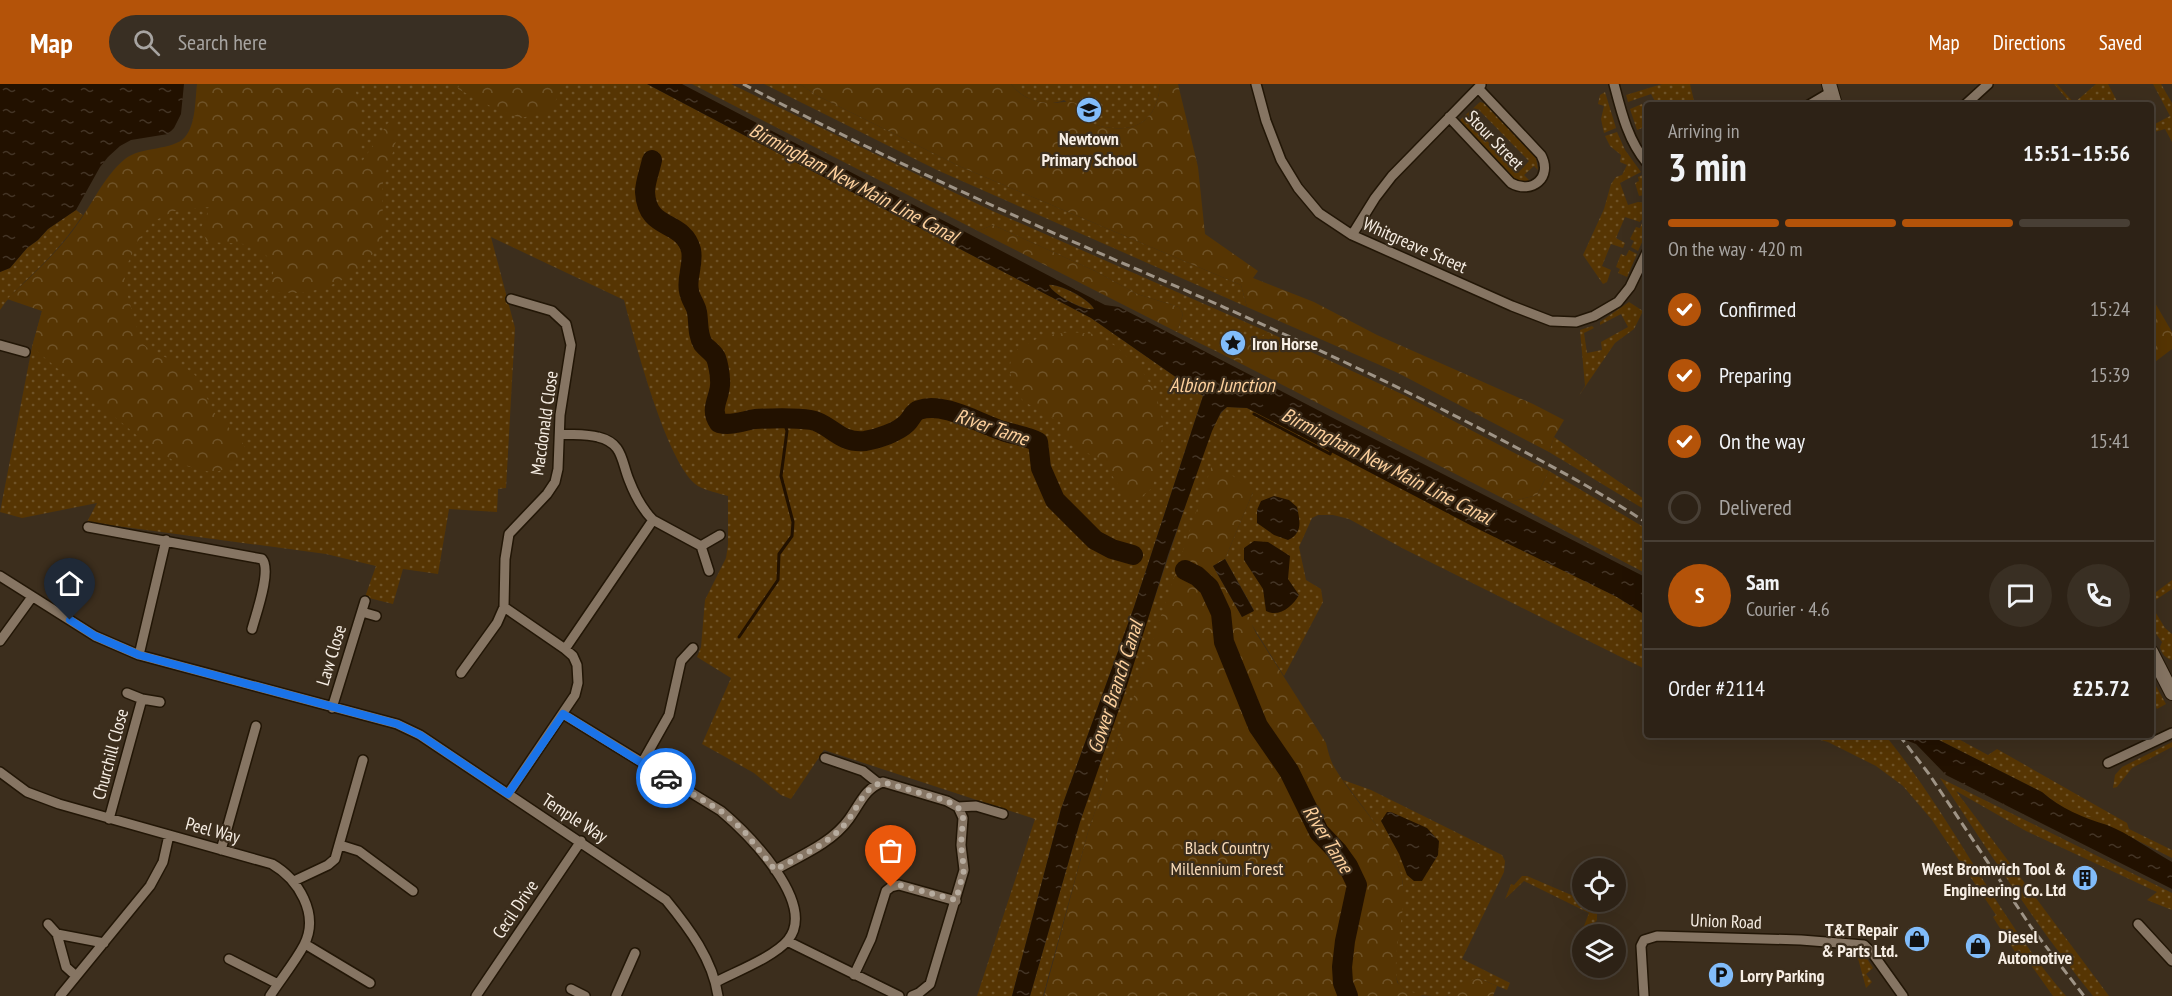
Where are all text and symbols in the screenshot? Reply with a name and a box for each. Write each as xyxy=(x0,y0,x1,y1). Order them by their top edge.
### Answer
search box xyxy=(109,15,529,69)
text: Map xyxy=(30,24,73,61)
icon: search xyxy=(130,26,163,59)
text: Search here xyxy=(178,28,267,56)
text: Map xyxy=(1929,29,1960,56)
text: Directions xyxy=(1993,29,2066,56)
text: Saved xyxy=(2099,29,2142,56)
school or university icon: Newtown Primary School xyxy=(1074,95,1104,125)
street label: Stour Street xyxy=(1461,105,1529,175)
water label: Birmingham New Main Line Canal xyxy=(745,117,965,250)
text: Arriving in xyxy=(1668,118,1740,144)
place label: Newtown Primary School xyxy=(1041,127,1137,171)
text: 15:51–15:56 xyxy=(2023,139,2130,167)
text: 3 min xyxy=(1668,141,1747,192)
street label: Whitgreave Street xyxy=(1359,212,1471,278)
text: On the way · 420 m xyxy=(1668,236,1803,262)
icon: check xyxy=(1668,293,1701,326)
text: Confirmed xyxy=(1719,295,1796,323)
text: 15:24 xyxy=(2090,296,2130,322)
place icon: Iron Horse xyxy=(1218,328,1248,358)
place label: Iron Horse xyxy=(1252,332,1319,355)
icon: check xyxy=(1668,359,1701,392)
text: Preparing xyxy=(1719,361,1792,389)
text: 15:39 xyxy=(2090,362,2130,388)
street label: Macdonald Close xyxy=(525,369,563,477)
water label: Albion Junction xyxy=(1169,372,1276,398)
water label: River Tame xyxy=(952,402,1034,452)
water label: Birmingham New Main Line Canal xyxy=(1277,402,1499,532)
icon: check xyxy=(1668,425,1701,458)
text: On the way xyxy=(1719,427,1805,455)
text: 15:41 xyxy=(2090,428,2130,454)
text: Delivered xyxy=(1719,493,1792,521)
pin xyxy=(44,558,95,620)
button: chat xyxy=(1989,564,2052,627)
button: phone xyxy=(2067,564,2130,627)
icon: home xyxy=(53,567,86,600)
text: Sam xyxy=(1746,568,1779,596)
text: S xyxy=(1695,581,1704,609)
text: Courier · 4.6 xyxy=(1746,596,1830,622)
water label: Gower Branch Canal xyxy=(1081,615,1149,757)
street label: Law Close xyxy=(311,622,351,688)
text: Order #2114 xyxy=(1668,674,1765,702)
text: £25.72 xyxy=(2073,674,2130,702)
street label: Churchill Close xyxy=(87,706,133,802)
courier xyxy=(636,748,696,808)
icon: car xyxy=(650,762,683,795)
street label: Temple Way xyxy=(538,788,612,848)
water label: River Tame xyxy=(1297,800,1360,879)
street label: Peel Way xyxy=(183,812,243,848)
pin xyxy=(865,825,916,887)
icon: bag xyxy=(874,834,907,867)
park label: Black Country Millennium Forest xyxy=(1171,836,1283,880)
place label: West Bromwich Tool & Engineering Co. Ltd xyxy=(1921,857,2066,901)
map controls xyxy=(1572,858,1626,978)
button: locate xyxy=(1572,858,1626,912)
building icon: West Bromwich Tool & Engineering Co. Ltd xyxy=(2070,863,2100,893)
street label: Cecil Drive xyxy=(487,875,543,943)
street label: Union Road xyxy=(1690,908,1762,934)
place label: T&T Repair & Parts Ltd. xyxy=(1821,918,1899,962)
button: layers xyxy=(1572,924,1626,978)
shop icon: T&T Repair & Parts Ltd. xyxy=(1902,924,1932,954)
place label: Diesel Automotive xyxy=(1997,925,2073,969)
shop icon: Diesel Automotive xyxy=(1963,931,1993,961)
parking icon: Lorry Parking xyxy=(1706,960,1736,990)
place label: Lorry Parking xyxy=(1740,964,1824,987)

